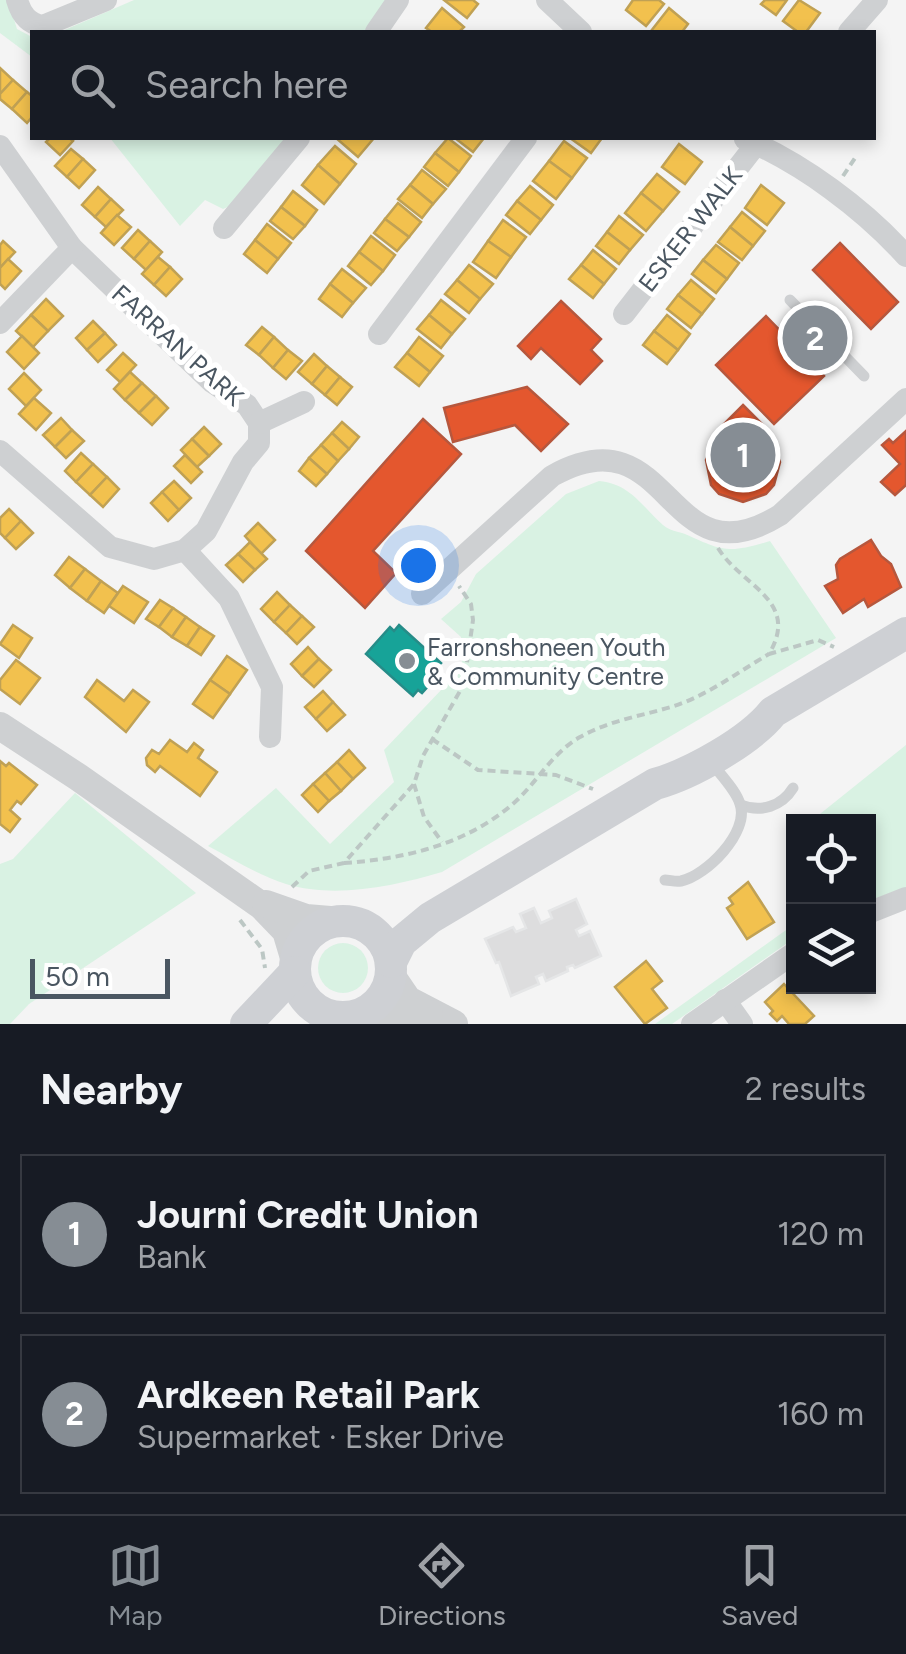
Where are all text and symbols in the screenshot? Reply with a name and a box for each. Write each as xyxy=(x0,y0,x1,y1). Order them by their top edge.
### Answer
search box xyxy=(30,30,876,140)
icon: search xyxy=(65,58,120,113)
text: Search here xyxy=(145,62,348,108)
street label: ESKER WALK xyxy=(632,160,749,297)
street label: FARRAN PARK xyxy=(106,278,250,412)
pin: 2 xyxy=(782,300,848,376)
pin: 1 xyxy=(710,418,776,492)
your location xyxy=(393,540,444,591)
place label: Farronshoneen Youth & Community Centre xyxy=(427,632,665,691)
marker: Farronshoneen Youth & Community Centre xyxy=(396,650,418,672)
map controls xyxy=(786,814,876,994)
button: locate xyxy=(786,814,876,904)
button: layers xyxy=(786,904,876,994)
scale bar xyxy=(30,954,170,998)
text: 50 m xyxy=(45,959,110,993)
text: Nearby xyxy=(40,1064,182,1115)
text: 2 results xyxy=(745,1070,866,1108)
text: Journi Credit Union xyxy=(137,1192,478,1238)
text: 1 xyxy=(68,1215,81,1253)
text: 120 m xyxy=(777,1215,864,1253)
text: Bank xyxy=(137,1238,206,1276)
text: Ardkeen Retail Park xyxy=(137,1372,480,1418)
text: 2 xyxy=(65,1395,84,1433)
text: 160 m xyxy=(777,1395,864,1433)
text: Supermarket · Esker Drive xyxy=(137,1418,504,1456)
tab: Map xyxy=(108,1538,163,1632)
tab: Directions xyxy=(378,1538,506,1632)
tab: Saved xyxy=(721,1538,798,1632)

